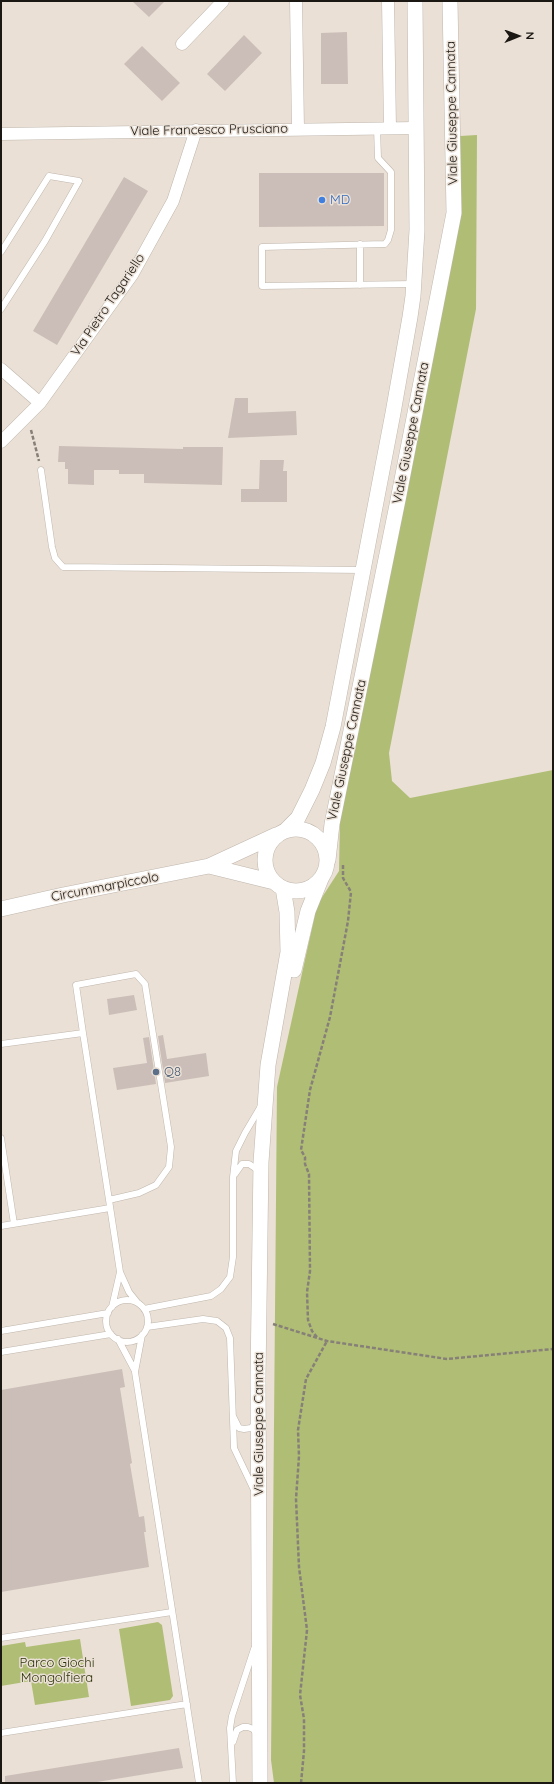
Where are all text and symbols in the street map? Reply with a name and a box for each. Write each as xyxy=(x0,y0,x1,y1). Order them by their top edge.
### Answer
north arrow xyxy=(498,16,538,56)
text: N xyxy=(523,32,537,40)
street label: Viale Giuseppe Cannata xyxy=(443,41,461,185)
street label: Viale Francesco Prusciano xyxy=(130,121,288,139)
place label: MD xyxy=(330,192,350,208)
marker: MD xyxy=(317,195,327,205)
street label: Via Pietro Tagariello xyxy=(68,251,148,359)
street label: Viale Giuseppe Cannata xyxy=(390,361,432,505)
street label: Viale Giuseppe Cannata xyxy=(324,678,370,822)
street label: Circummarpiccolo xyxy=(50,869,160,905)
place label: Q8 xyxy=(164,1064,181,1080)
marker: Q8 xyxy=(151,1067,161,1077)
street label: Viale Giuseppe Cannata xyxy=(251,1352,267,1496)
park label: Parco Giochi Mongolfiera xyxy=(20,1655,94,1686)

